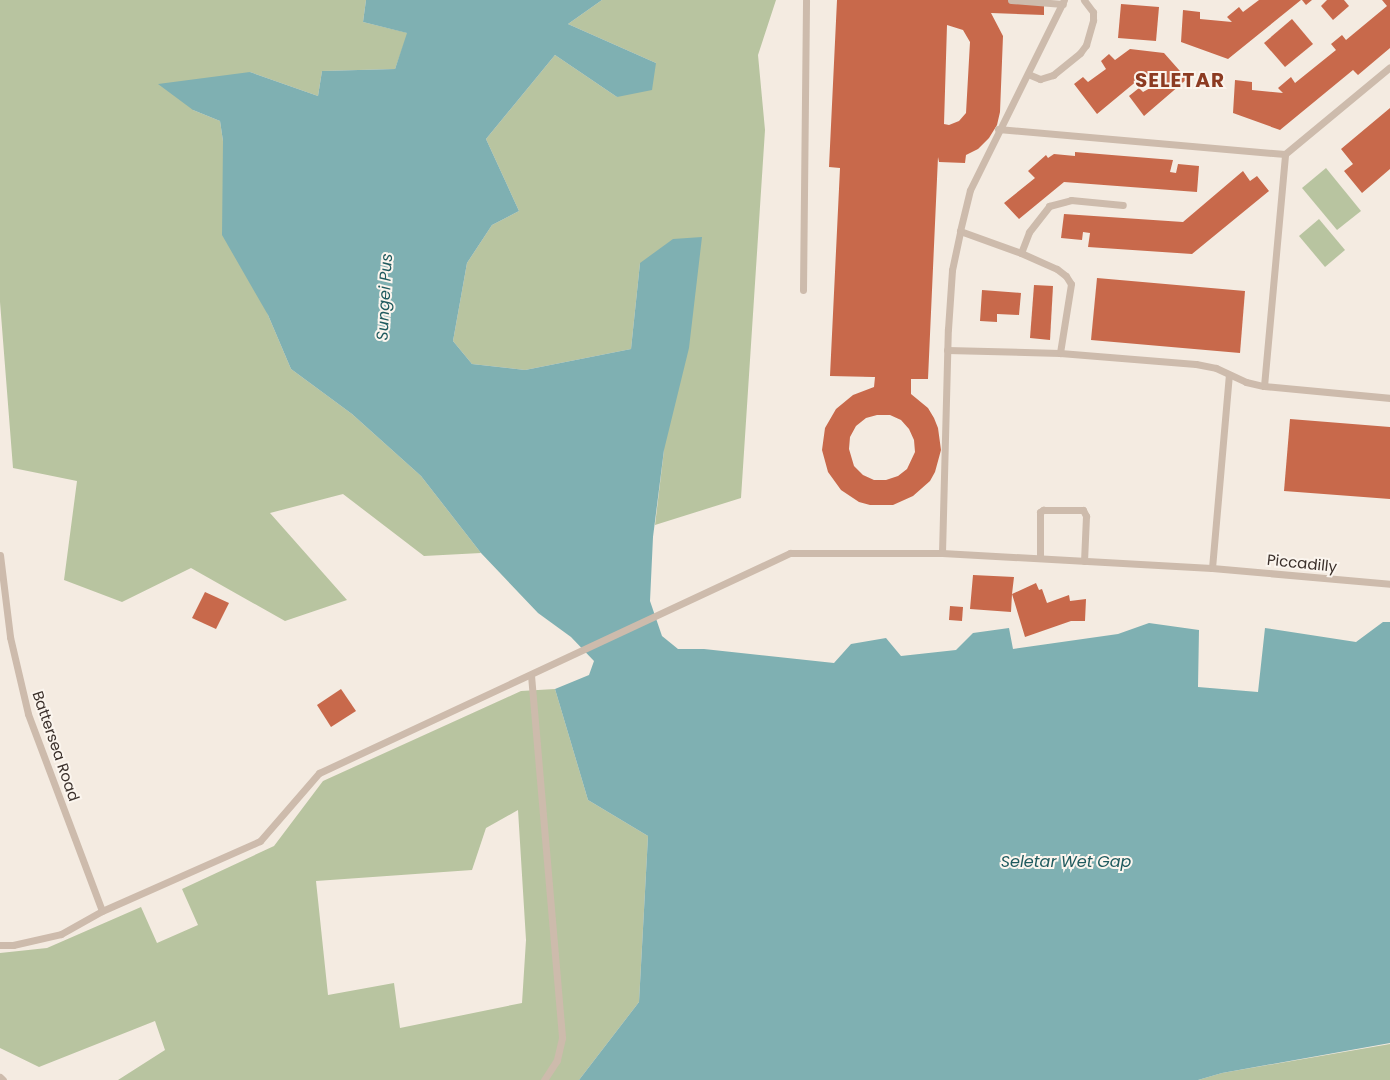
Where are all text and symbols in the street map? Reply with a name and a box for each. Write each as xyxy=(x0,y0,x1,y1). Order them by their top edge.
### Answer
district label: SELETAR xyxy=(1134,68,1226,92)
water label: Sungei Pus xyxy=(373,253,397,341)
street label: Piccadilly xyxy=(1266,550,1338,576)
street label: Battersea Road xyxy=(29,689,83,803)
water label: Seletar Wet Gap xyxy=(1001,852,1131,872)

